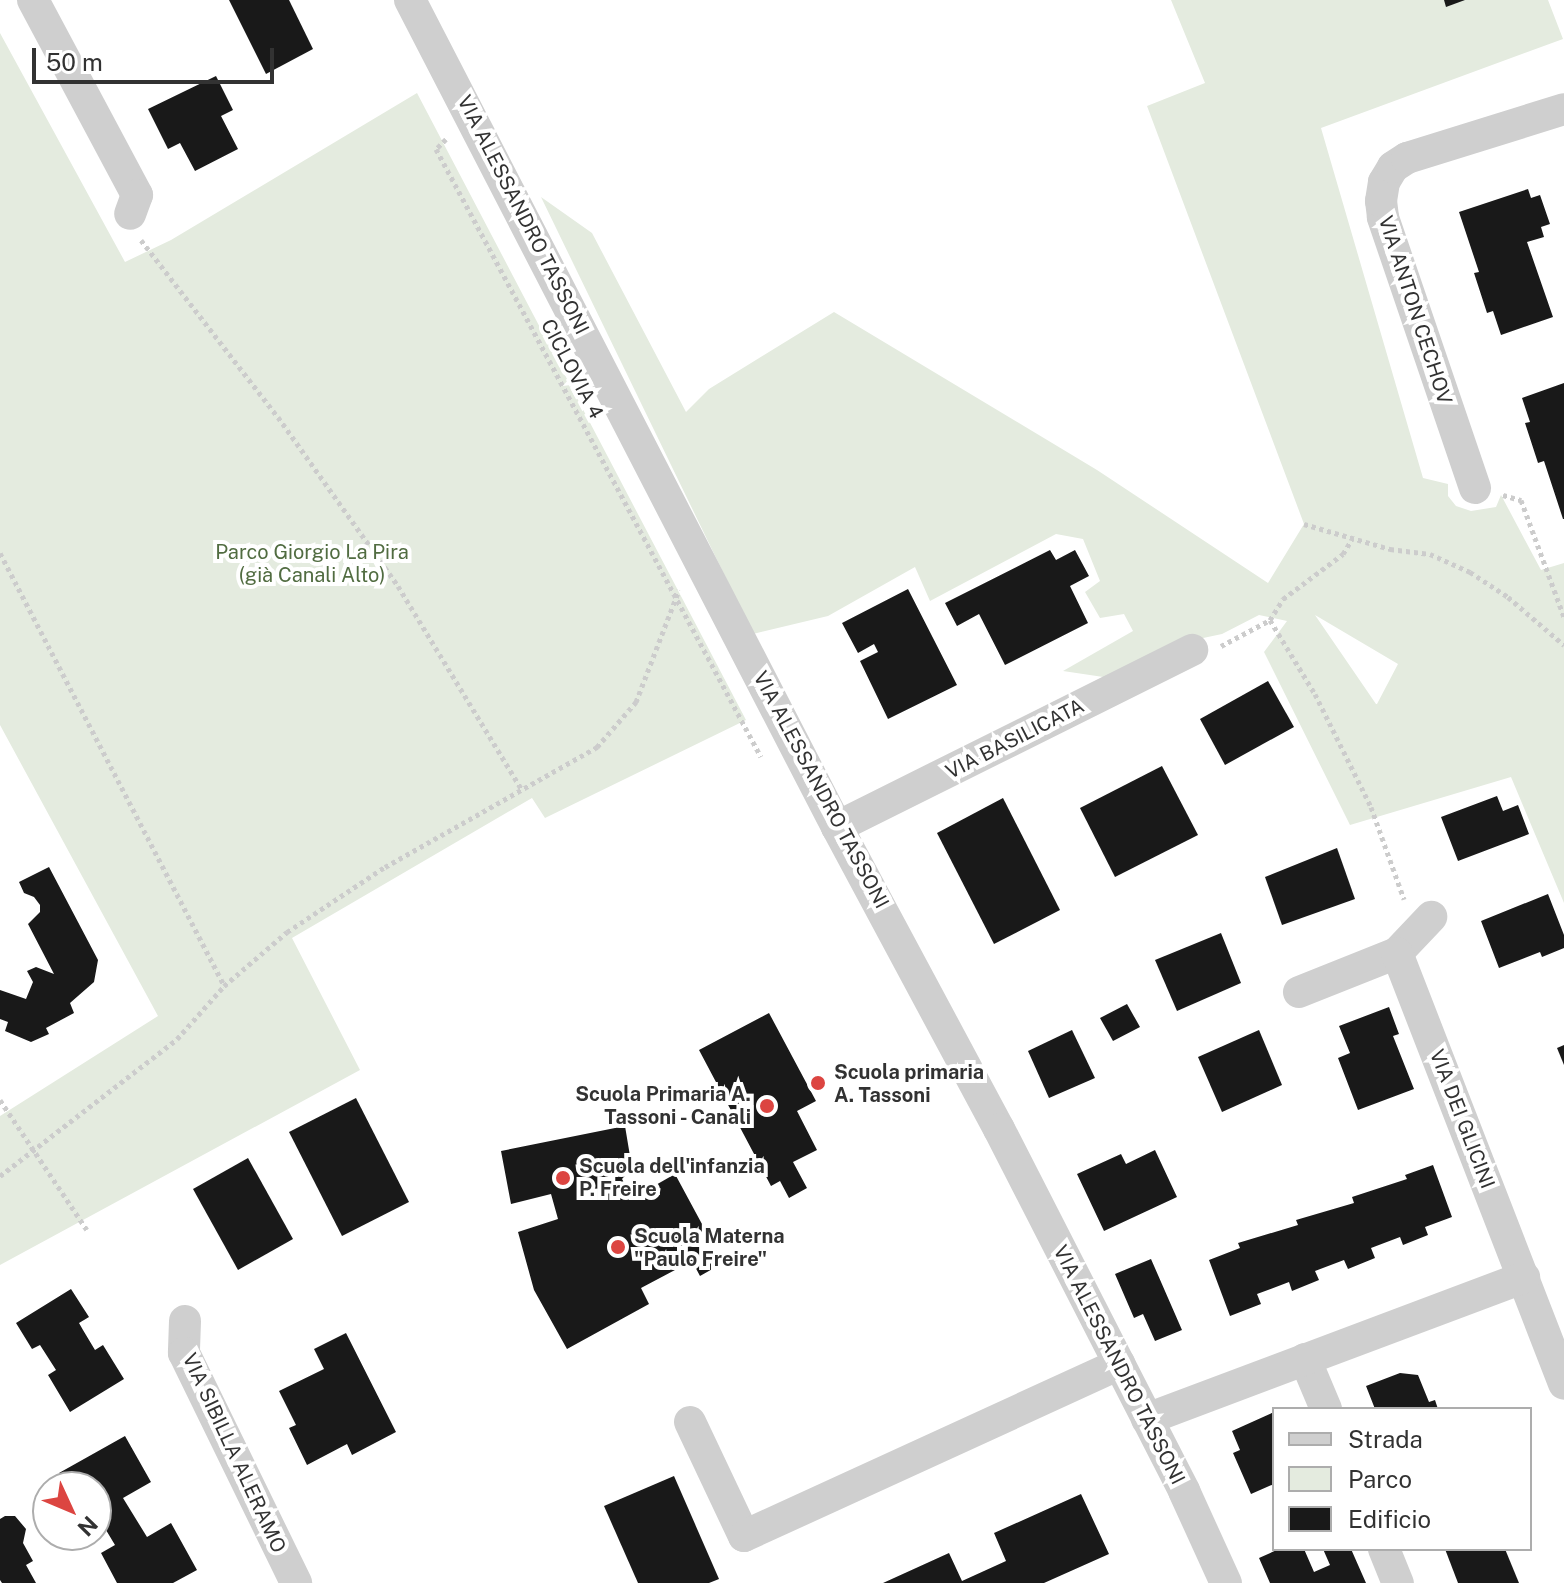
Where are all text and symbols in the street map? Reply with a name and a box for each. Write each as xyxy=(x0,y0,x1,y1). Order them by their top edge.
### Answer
scale bar xyxy=(36,32,278,82)
text: 50 m xyxy=(46,48,103,76)
street label: VIA ALESSANDRO TASSONI xyxy=(452,91,594,339)
street label: VIA ANTON CECHOV xyxy=(1373,213,1457,407)
street label: CICLOVIA 4 xyxy=(536,315,608,423)
park label: Parco Giorgio La Pira (già Canali Alto) xyxy=(215,540,409,587)
street label: VIA ALESSANDRO TASSONI xyxy=(748,667,894,913)
street label: VIA BASILICATA xyxy=(942,694,1088,784)
street label: VIA DEI GLICINI xyxy=(1424,1046,1500,1192)
place label: Scuola primaria A. Tassoni xyxy=(834,1060,984,1107)
marker: Scuola primaria A. Tassoni xyxy=(809,1074,827,1092)
place label: Scuola Primaria A. Tassoni - Canali xyxy=(575,1082,751,1129)
marker: Scuola Primaria A. Tassoni - Canali xyxy=(758,1097,776,1115)
place label: Scuola dell'infanzia P. Freire xyxy=(579,1154,765,1201)
marker: Scuola dell'infanzia P. Freire xyxy=(554,1169,572,1187)
place label: Scuola Materna "Paulo Freire" xyxy=(634,1224,785,1271)
marker: Scuola Materna "Paulo Freire" xyxy=(609,1238,627,1256)
street label: VIA ALESSANDRO TASSONI xyxy=(1048,1241,1190,1489)
street label: VIA SIBILLA ALERAMO xyxy=(177,1349,291,1557)
legend xyxy=(1272,1407,1532,1551)
text: Strada xyxy=(1348,1425,1423,1453)
text: Parco xyxy=(1348,1465,1412,1493)
north arrow xyxy=(32,1471,112,1551)
text: Edificio xyxy=(1348,1505,1431,1533)
text: N xyxy=(72,1511,103,1542)

